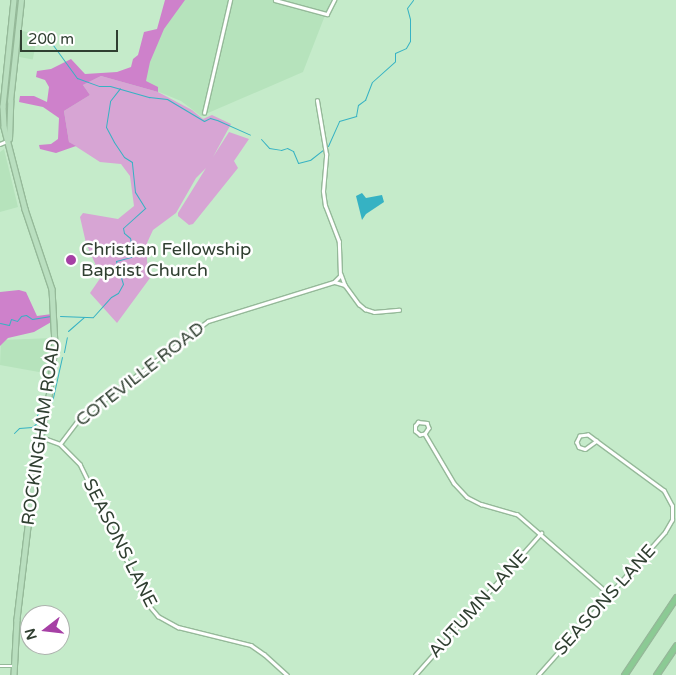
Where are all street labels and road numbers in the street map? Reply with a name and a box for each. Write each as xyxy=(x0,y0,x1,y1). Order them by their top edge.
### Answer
street label: COTEVILLE ROAD xyxy=(71,317,209,431)
street label: ROCKINGHAM ROAD xyxy=(17,337,65,527)
street label: SEASONS LANE xyxy=(78,475,162,611)
street label: SEASONS LANE xyxy=(550,540,660,660)
street label: AUTUMN LANE xyxy=(424,546,532,662)

